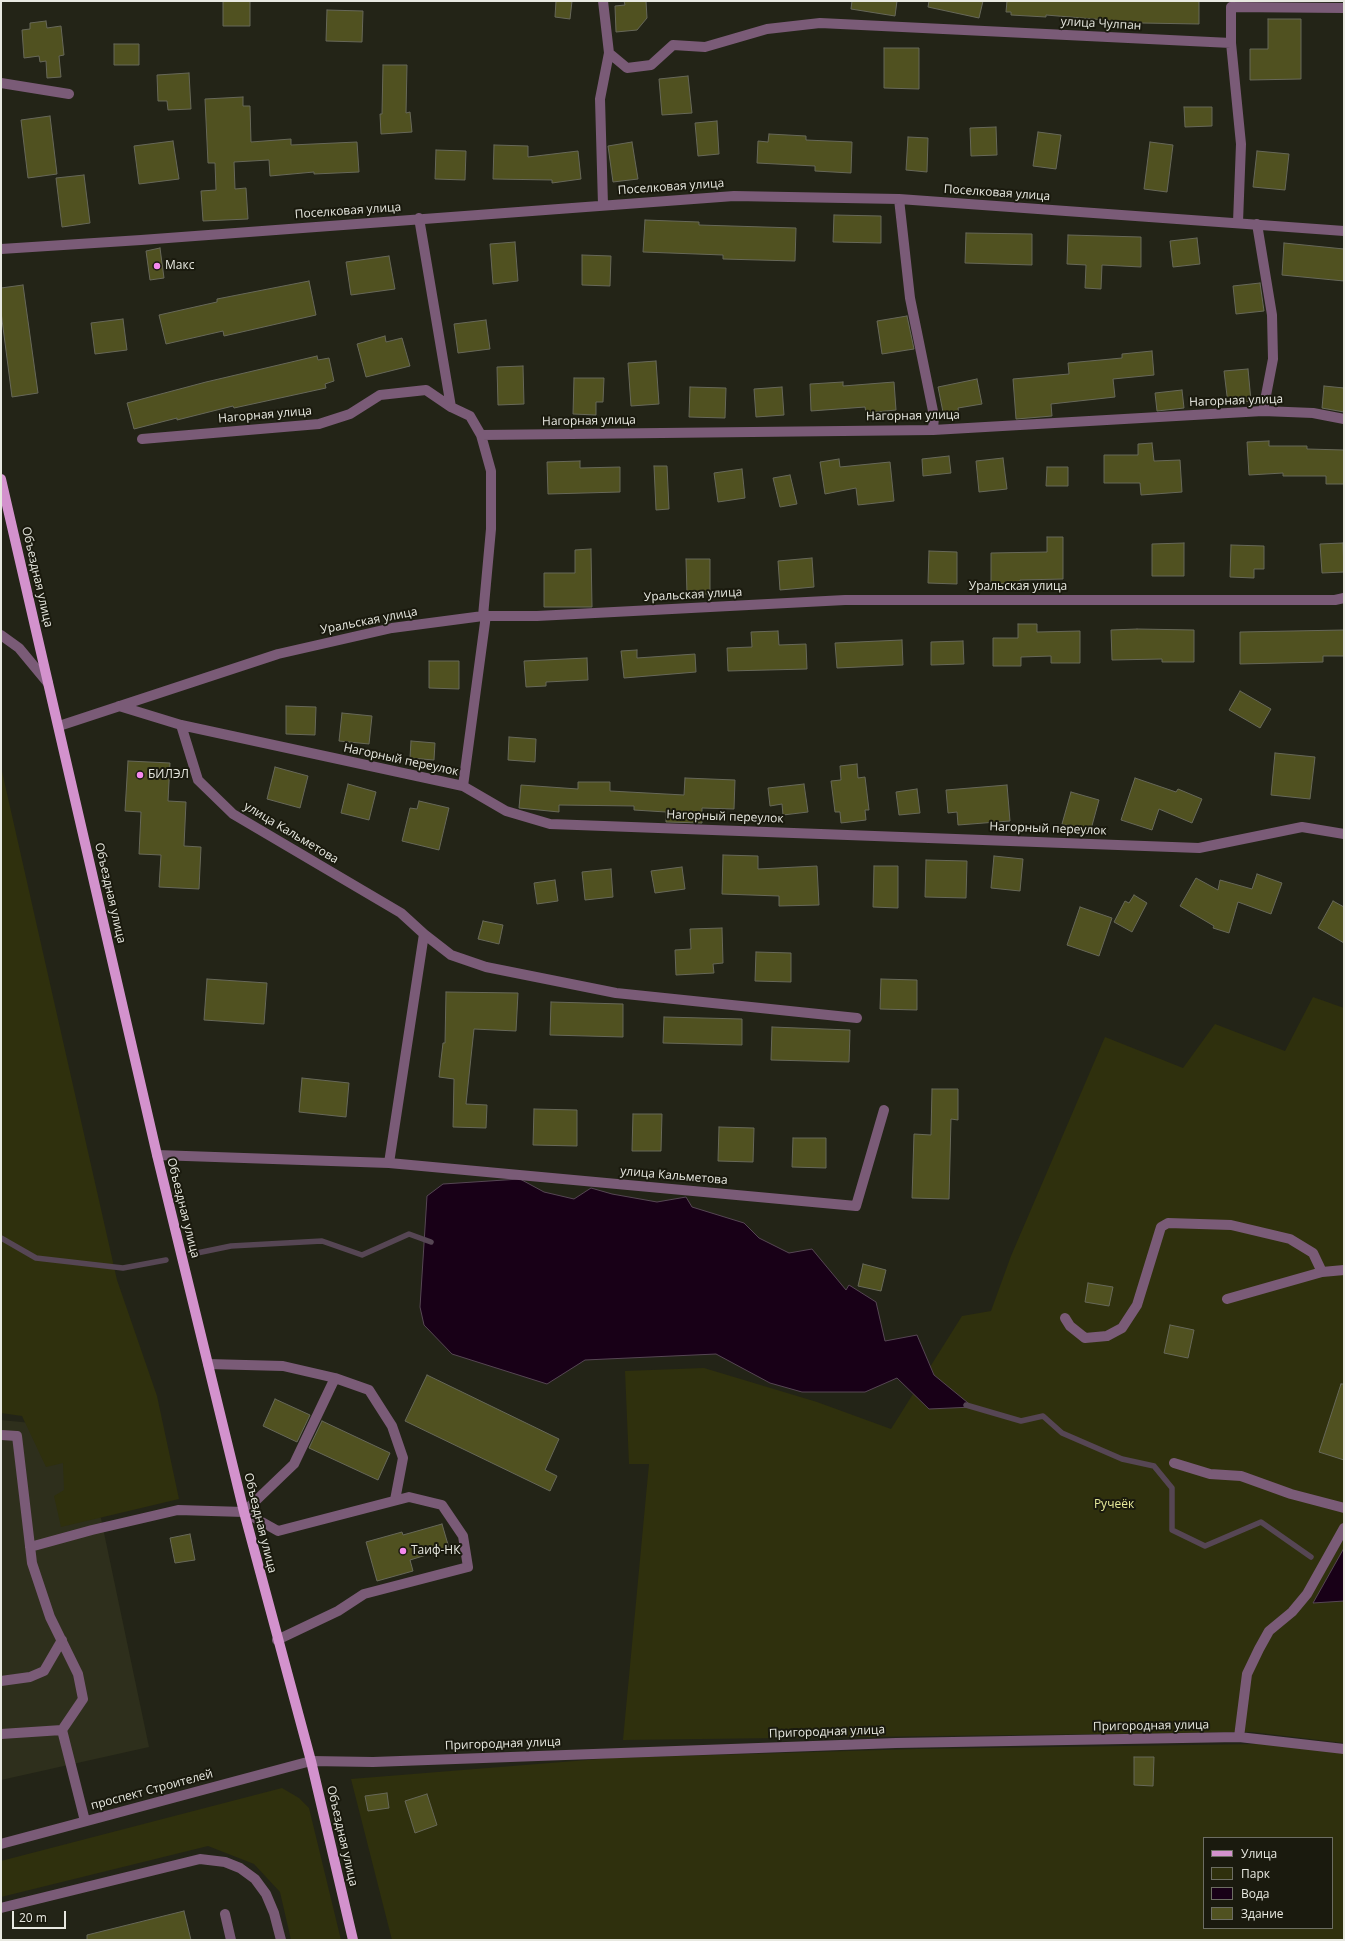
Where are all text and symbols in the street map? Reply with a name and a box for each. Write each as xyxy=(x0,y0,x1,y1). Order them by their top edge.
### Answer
street label: улица Чулпан xyxy=(1060,15,1142,33)
street label: Поселковая улица xyxy=(617,176,725,198)
street label: Поселковая улица xyxy=(943,182,1051,204)
street label: Поселковая улица xyxy=(294,200,402,222)
place label: Макс xyxy=(165,259,194,273)
marker: Макс xyxy=(152,261,162,271)
street label: Нагорная улица xyxy=(1189,392,1283,410)
street label: Нагорная улица xyxy=(218,404,312,426)
street label: Нагорная улица xyxy=(866,408,960,424)
street label: Нагорная улица xyxy=(542,413,636,429)
street label: Объездная улица xyxy=(18,525,56,629)
street label: Уральская улица xyxy=(969,580,1067,594)
street label: Уральская улица xyxy=(643,585,743,605)
street label: Уральская улица xyxy=(319,605,419,637)
street label: Нагорный переулок xyxy=(342,741,460,779)
place label: БИЛЭЛ xyxy=(148,768,189,782)
marker: БИЛЭЛ xyxy=(135,770,145,780)
street label: улица Кальметова xyxy=(241,799,341,867)
street label: Нагорный переулок xyxy=(666,808,784,826)
street label: Нагорный переулок xyxy=(989,820,1107,838)
street label: Объездная улица xyxy=(91,841,129,945)
street label: Объездная улица xyxy=(164,1156,202,1260)
street label: улица Кальметова xyxy=(620,1164,728,1188)
street label: Объездная улица xyxy=(241,1471,279,1575)
park label: Ручеёк xyxy=(1094,1498,1134,1512)
place label: Таиф-НК xyxy=(411,1544,461,1558)
marker: Таиф-НК xyxy=(398,1546,408,1556)
street label: Пригородная улица xyxy=(1093,1718,1209,1734)
street label: Пригородная улица xyxy=(769,1723,885,1741)
street label: Пригородная улица xyxy=(445,1735,561,1753)
street label: проспект Строителей xyxy=(89,1767,215,1813)
street label: Объездная улица xyxy=(323,1784,361,1888)
legend xyxy=(1203,1837,1333,1929)
text: Улица xyxy=(1241,1845,1277,1862)
text: Парк xyxy=(1241,1865,1270,1882)
text: Вода xyxy=(1241,1885,1270,1902)
scale bar xyxy=(14,1903,68,1929)
text: Здание xyxy=(1241,1905,1284,1922)
text: 20 m xyxy=(19,1909,47,1926)

